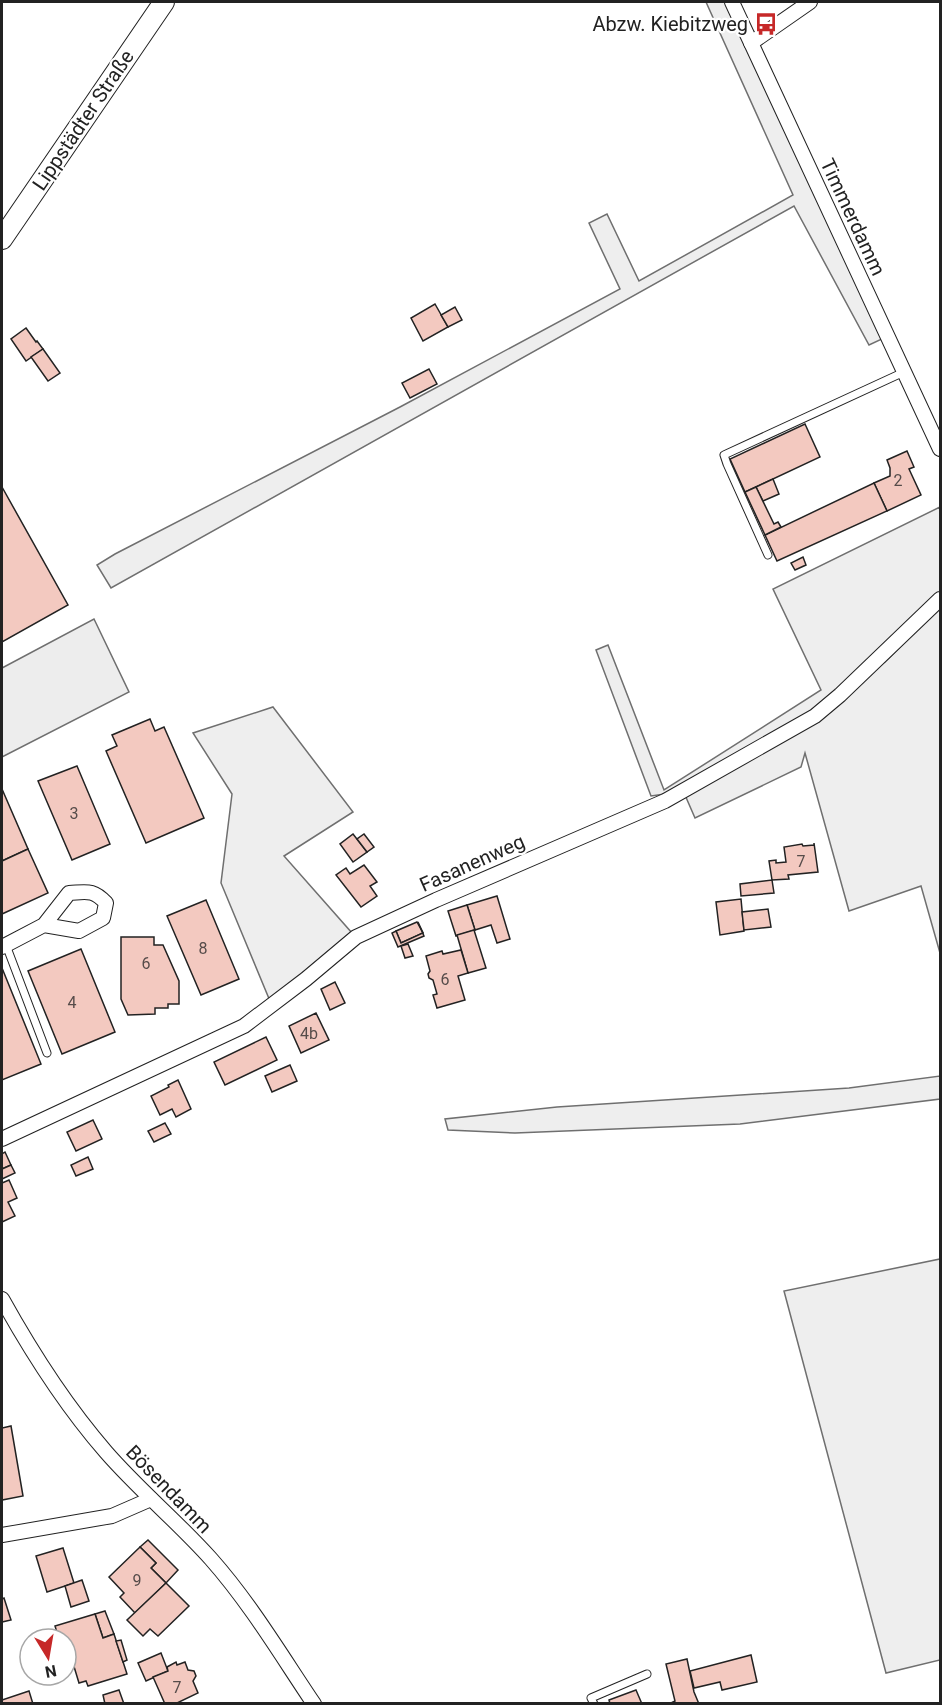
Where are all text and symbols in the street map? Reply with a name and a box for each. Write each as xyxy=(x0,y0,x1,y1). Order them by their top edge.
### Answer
bus stop icon: Abzw. Kiebitzweg xyxy=(753,11,779,37)
place label: Abzw. Kiebitzweg xyxy=(592,12,748,36)
street label: Lippstädter Straße xyxy=(27,45,139,195)
street label: Timmerdamm xyxy=(815,155,891,279)
house number: 2 xyxy=(894,471,903,490)
house number: 3 xyxy=(70,804,79,823)
street label: Fasanenweg xyxy=(416,829,528,897)
house number: 7 xyxy=(797,852,806,871)
house number: 8 xyxy=(199,939,208,958)
house number: 6 xyxy=(142,954,151,973)
house number: 6 xyxy=(441,970,450,989)
house number: 4 xyxy=(68,993,77,1012)
house number: 4b xyxy=(300,1024,318,1043)
street label: Bösendamm xyxy=(121,1440,217,1538)
house number: 9 xyxy=(133,1571,142,1590)
north arrow xyxy=(18,1627,78,1687)
text: N xyxy=(43,1661,58,1682)
house number: 7 xyxy=(173,1678,182,1697)

